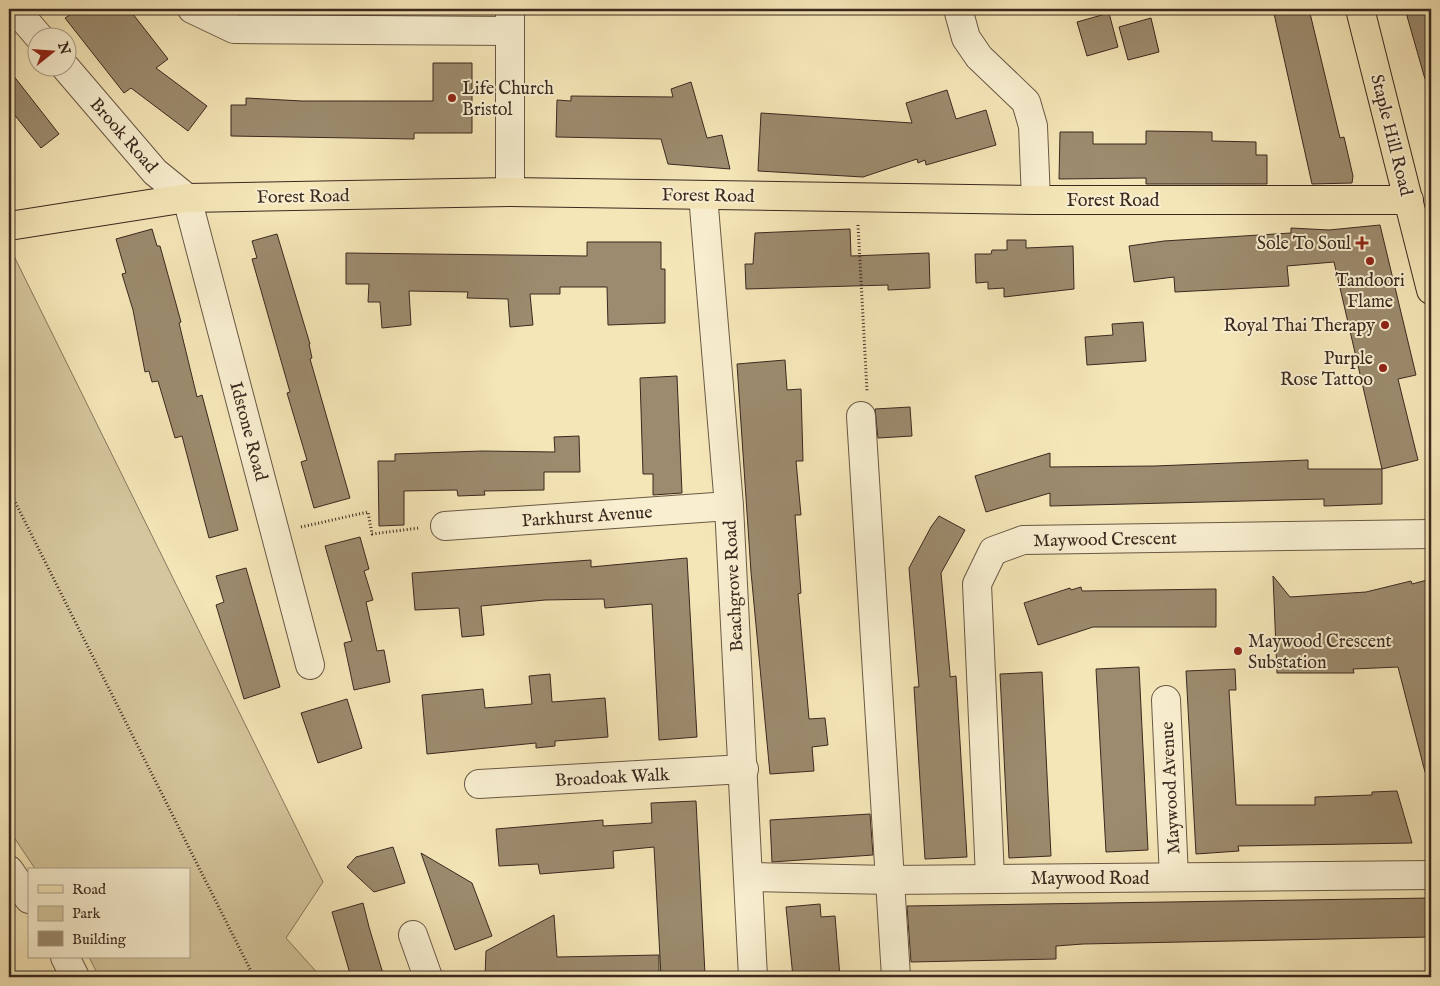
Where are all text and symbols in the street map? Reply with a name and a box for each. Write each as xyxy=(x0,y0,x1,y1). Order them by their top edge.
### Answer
north arrow xyxy=(28,28,78,78)
text: N xyxy=(53,39,74,57)
street label: Staple Hill Road xyxy=(1364,72,1417,199)
place label: Life Church Bristol xyxy=(462,78,554,122)
marker: Life Church Bristol xyxy=(446,92,458,104)
street label: Brook Road xyxy=(84,94,162,179)
street label: Forest Road xyxy=(661,184,755,209)
street label: Forest Road xyxy=(256,185,350,210)
street label: Forest Road xyxy=(1067,190,1160,213)
place label: Sole To Soul xyxy=(1257,233,1351,256)
marker: Sole To Soul xyxy=(1355,236,1369,250)
marker: Tandoori Flame xyxy=(1364,255,1376,267)
place label: Tandoori Flame xyxy=(1335,270,1405,314)
place label: Royal Thai Therapy xyxy=(1223,315,1375,338)
marker: Royal Thai Therapy xyxy=(1379,319,1391,331)
place label: Purple Rose Tattoo xyxy=(1280,348,1373,392)
marker: Purple Rose Tattoo xyxy=(1377,362,1389,374)
street label: Idstone Road xyxy=(223,379,272,484)
street label: Parkhurst Avenue xyxy=(521,501,653,534)
street label: Beachgrove Road xyxy=(720,519,749,652)
street label: Maywood Crescent xyxy=(1033,528,1177,553)
place label: Maywood Crescent Substation xyxy=(1248,631,1392,675)
marker: Maywood Crescent Substation xyxy=(1232,645,1244,657)
street label: Maywood Avenue xyxy=(1157,721,1186,855)
street label: Broadoak Walk xyxy=(554,764,670,793)
legend xyxy=(28,868,190,958)
street label: Maywood Road xyxy=(1031,868,1150,891)
text: Road xyxy=(72,880,107,899)
text: Park xyxy=(72,904,102,923)
text: Building xyxy=(72,930,127,949)

